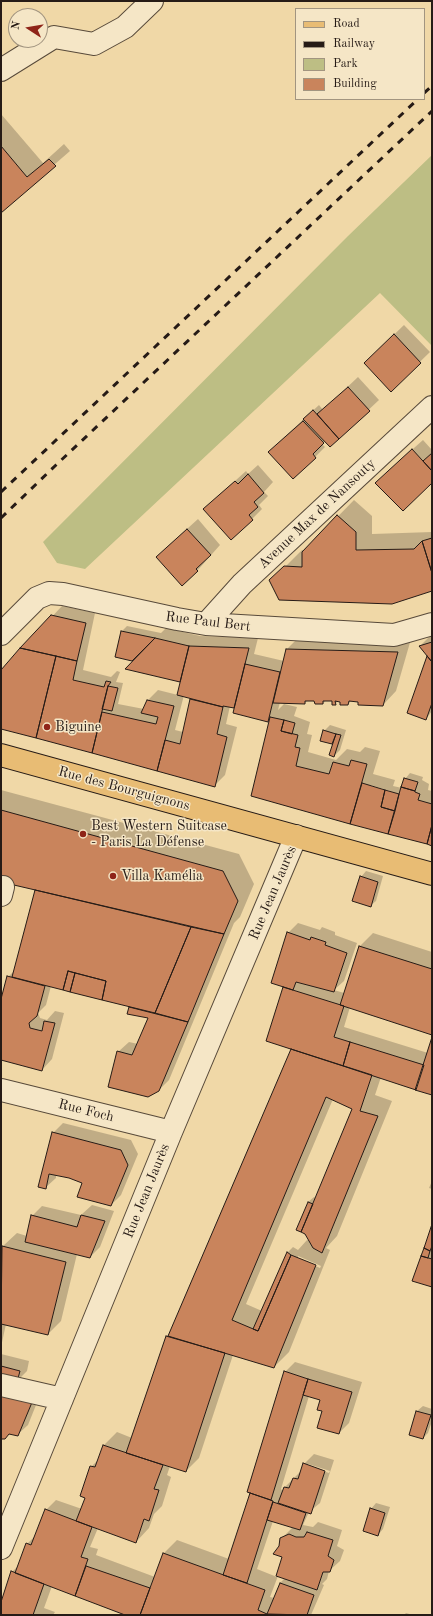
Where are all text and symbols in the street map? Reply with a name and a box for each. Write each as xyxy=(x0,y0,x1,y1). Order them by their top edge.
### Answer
north arrow xyxy=(8,8,48,48)
legend xyxy=(295,8,425,100)
text: Road xyxy=(333,18,360,30)
text: N xyxy=(10,20,23,31)
text: Railway xyxy=(333,38,375,50)
text: Park xyxy=(333,58,358,70)
text: Building xyxy=(333,78,377,90)
street label: Avenue Max de Nansouty xyxy=(255,455,379,573)
street label: Rue Paul Bert xyxy=(164,608,252,636)
place label: Biguine xyxy=(55,719,101,735)
marker: Biguine xyxy=(42,722,52,732)
street label: Rue des Bourguignons xyxy=(56,763,192,815)
place label: Best Western Suitcase - Paris La Défense xyxy=(91,818,227,850)
marker: Best Western Suitcase - Paris La Défense xyxy=(78,829,88,839)
street label: Rue Jean Jaurès xyxy=(246,843,300,943)
place label: Villa Kamélia xyxy=(121,868,203,884)
marker: Villa Kamélia xyxy=(108,871,118,881)
street label: Rue Foch xyxy=(56,1096,116,1126)
street label: Rue Jean Jaurès xyxy=(120,1141,174,1241)

